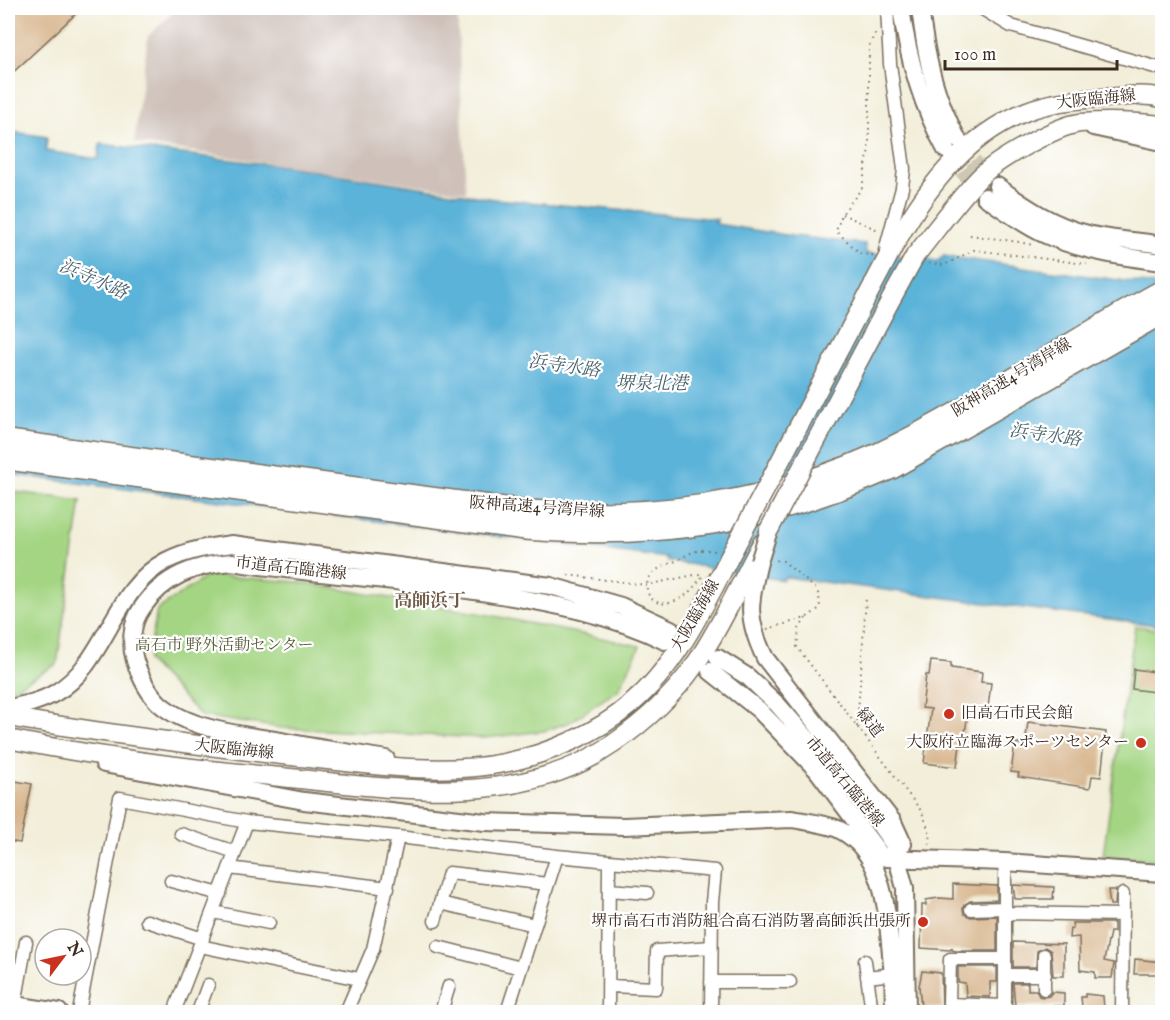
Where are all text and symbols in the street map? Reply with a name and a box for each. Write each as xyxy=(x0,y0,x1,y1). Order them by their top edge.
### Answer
scale bar xyxy=(945,33,1118,71)
text: 100 m xyxy=(954,44,996,67)
street label: 大阪臨海線 xyxy=(1055,86,1137,114)
water label: 浜寺水路 xyxy=(55,255,132,306)
street label: 阪神高速4号湾岸線 xyxy=(949,334,1075,422)
water label: 浜寺水路 xyxy=(527,351,603,384)
water label: 堺泉北港 xyxy=(616,373,690,396)
water label: 浜寺水路 xyxy=(1008,420,1084,453)
street label: 阪神高速4号湾岸線 xyxy=(469,493,605,523)
street label: 市道高石臨港線 xyxy=(234,553,348,585)
street label: 大阪臨海線 xyxy=(667,576,725,656)
district label: 高師浜丁 xyxy=(394,590,466,613)
park label: 高石市 野外活動センター xyxy=(135,636,313,656)
street label: 緑道 xyxy=(851,704,887,742)
place label: 旧高石市民会館 xyxy=(961,704,1073,724)
marker: 旧高石市民会館 xyxy=(942,707,956,721)
street label: 市道高石臨港線 xyxy=(800,733,888,831)
place label: 大阪府立臨海スポーツセンター xyxy=(906,733,1129,753)
street label: 大阪臨海線 xyxy=(193,736,275,764)
marker: 大阪府立臨海スポーツセンター xyxy=(1134,736,1148,750)
place label: 堺市高石市消防組合高石消防署高師浜出張所 xyxy=(591,912,911,932)
marker: 堺市高石市消防組合高石消防署高師浜出張所 xyxy=(916,915,930,929)
north arrow xyxy=(33,927,93,987)
text: N xyxy=(61,938,86,961)

